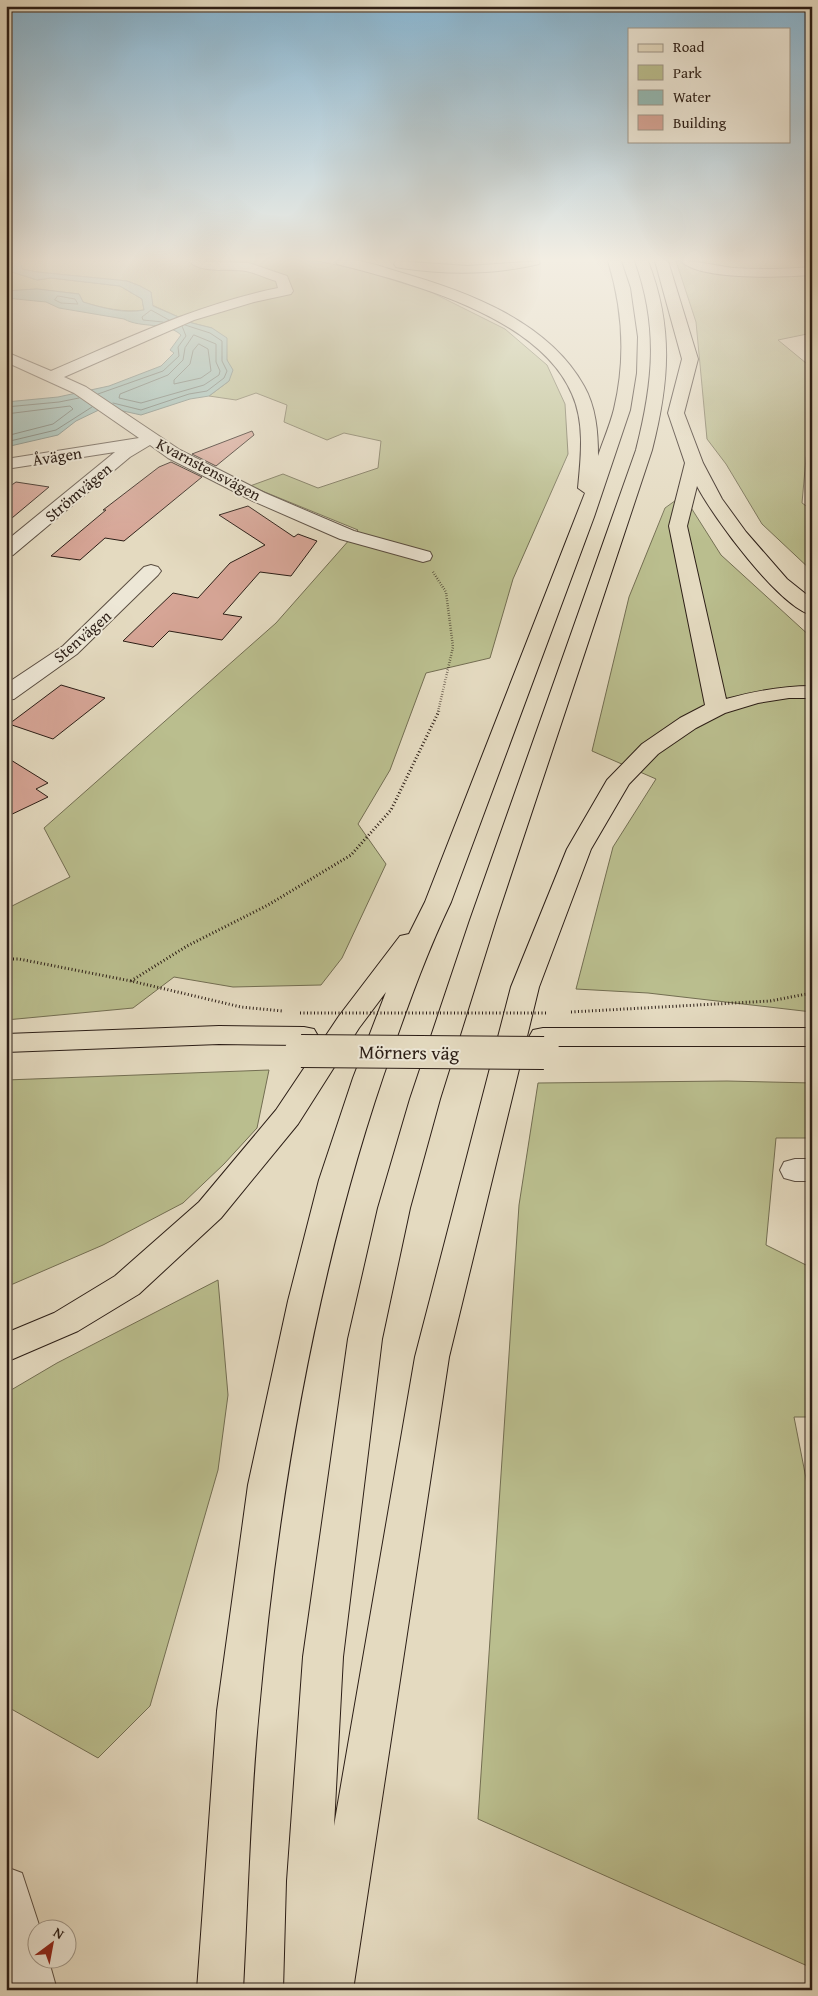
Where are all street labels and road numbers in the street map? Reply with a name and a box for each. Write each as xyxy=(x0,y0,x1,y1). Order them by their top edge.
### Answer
street label: Kvarnstensvägen xyxy=(153,431,265,507)
street label: Åvägen xyxy=(31,440,83,472)
street label: Strömvägen xyxy=(39,457,117,527)
street label: Stenvägen xyxy=(48,604,116,668)
street label: Mörners väg xyxy=(359,1037,460,1067)

